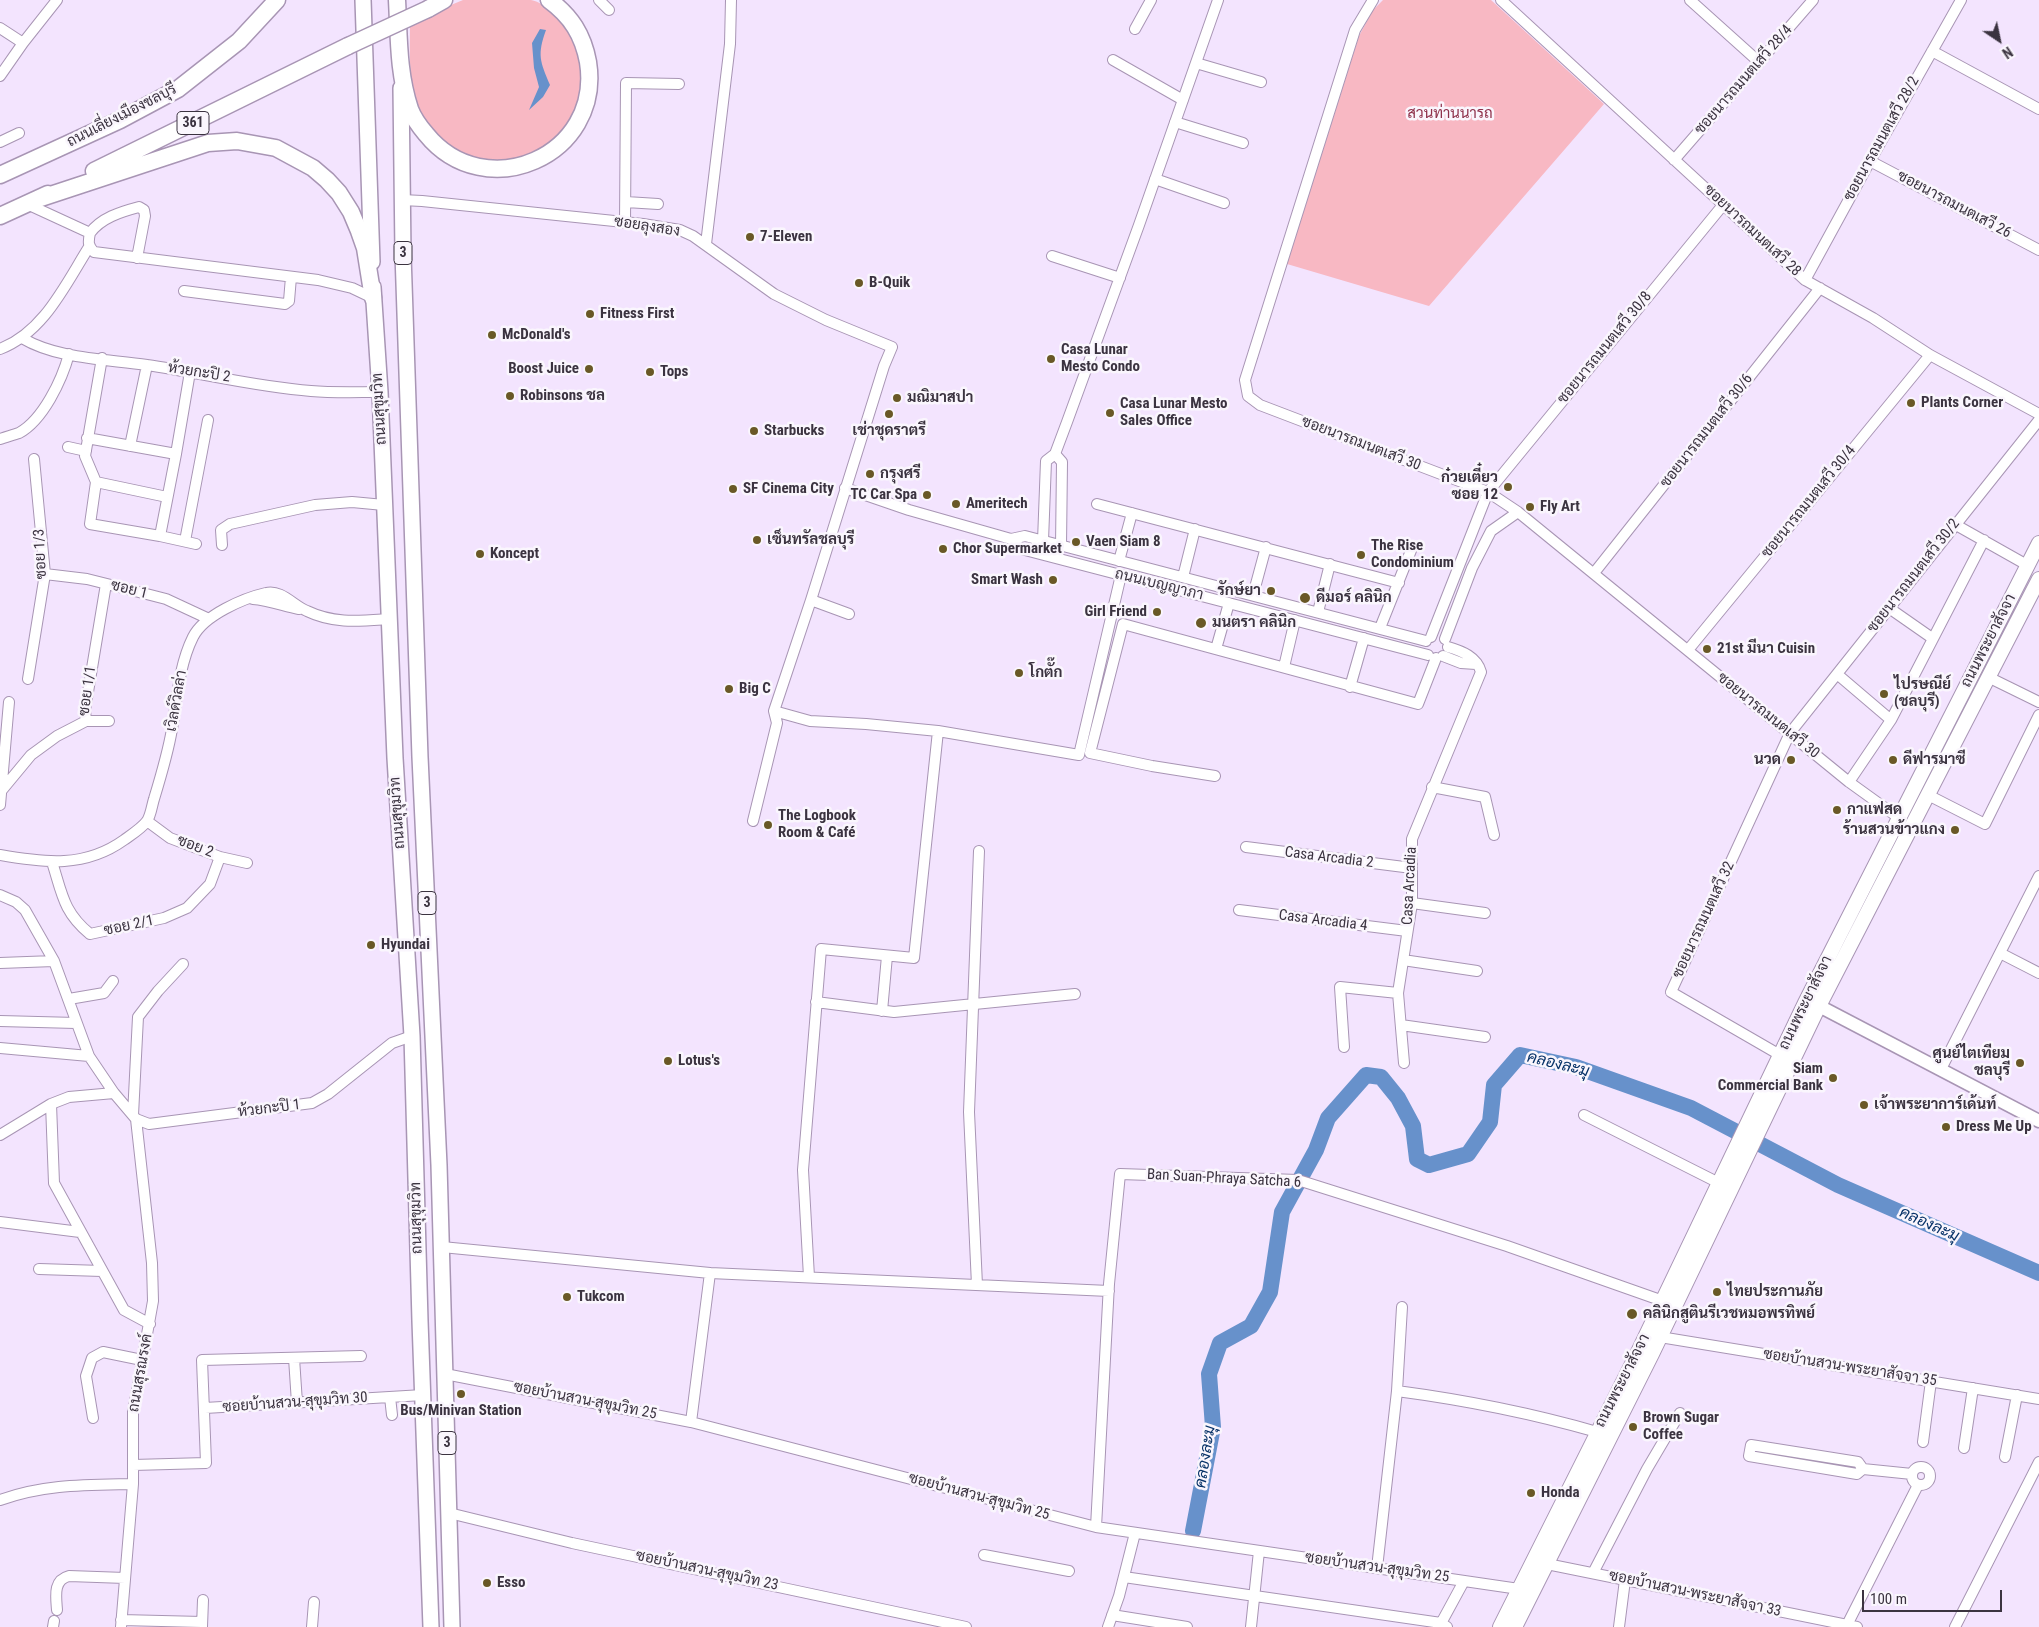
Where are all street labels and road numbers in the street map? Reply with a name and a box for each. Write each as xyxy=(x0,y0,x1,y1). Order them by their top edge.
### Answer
street label: ซอยนารถมนตเสวี 28/4 xyxy=(1691,21,1797,139)
street label: ซอยนารถมนตเสวี 28/2 xyxy=(1840,74,1924,204)
street label: ถนนเลี่ยงเมืองชลบุรี xyxy=(64,81,180,151)
road number: 361 xyxy=(177,112,209,134)
street label: ซอยนารถมนตเสวี 26 xyxy=(1894,167,2014,243)
street label: ซอยนารถมนตเสวี 28 xyxy=(1700,181,1804,281)
street label: ซอยลุงสอง xyxy=(613,213,681,241)
road number: 3 xyxy=(394,242,412,264)
street label: ซอยนารถมนตเสวี 30/8 xyxy=(1554,288,1656,408)
street label: ห้วยกะปิ 2 xyxy=(166,359,232,387)
street label: ซอยนารถมนตเสวี 30/6 xyxy=(1657,370,1757,492)
street label: ถนนสุขุมวิท xyxy=(369,372,391,446)
street label: ซอยนารถมนตเสวี 30 xyxy=(1299,413,1423,475)
street label: ซอยนารถมนตเสวี 30/4 xyxy=(1758,442,1860,562)
street label: ซอยนารถมนตเสวี 30/2 xyxy=(1864,515,1964,637)
street label: ซอย 1/3 xyxy=(31,528,51,580)
street label: ถนนเบญญาภา xyxy=(1113,565,1205,605)
street label: ซอย 1 xyxy=(109,577,149,603)
street label: ถนนพระยาสัจจา xyxy=(1958,591,2020,691)
street label: ซอย 1/1 xyxy=(76,665,100,717)
street label: เวิลด์วิลล่า xyxy=(163,669,191,733)
street label: ซอยนารถมนตเสวี 30 xyxy=(1713,669,1823,763)
street label: ถนนสุขุมวิท xyxy=(387,776,409,850)
street label: ซอย 2 xyxy=(174,832,216,862)
street label: Casa Arcadia 2 xyxy=(1284,844,1374,872)
street label: Casa Arcadia xyxy=(1399,846,1421,926)
street label: ซอยนารถมนตเสวี 32 xyxy=(1669,859,1739,981)
road number: 3 xyxy=(418,891,436,914)
street label: Casa Arcadia 4 xyxy=(1278,907,1368,935)
street label: ซอย 2/1 xyxy=(102,912,156,940)
street label: ถนนพระยาสัจจา xyxy=(1775,953,1837,1053)
street label: ห้วยกะปิ 1 xyxy=(237,1096,301,1122)
street label: Ban Suan-Phraya Satcha 6 xyxy=(1146,1166,1302,1192)
street label: ถนนสุขุมวิท xyxy=(407,1182,427,1254)
street label: ถนนพระยาสัจจา xyxy=(1592,1331,1654,1431)
street label: ถนนสุรณรงค์ xyxy=(125,1332,157,1414)
street label: ซอยบ้านสวน-พระยาสัจจา 35 xyxy=(1762,1345,1938,1391)
street label: ซอยบ้านสวน-สุขุมวิท 25 xyxy=(512,1378,658,1424)
street label: ซอยบ้านสวน-สุขุมวิท 30 xyxy=(222,1389,368,1417)
road number: 3 xyxy=(438,1432,456,1455)
street label: ซอยบ้านสวน-สุขุมวิท 25 xyxy=(906,1469,1052,1525)
street label: ซอยบ้านสวน-สุขุมวิท 23 xyxy=(634,1547,780,1595)
street label: ซอยบ้านสวน-สุขุมวิท 25 xyxy=(1304,1549,1450,1587)
street label: ซอยบ้านสวน-พระยาสัจจา 33 xyxy=(1607,1567,1783,1621)

